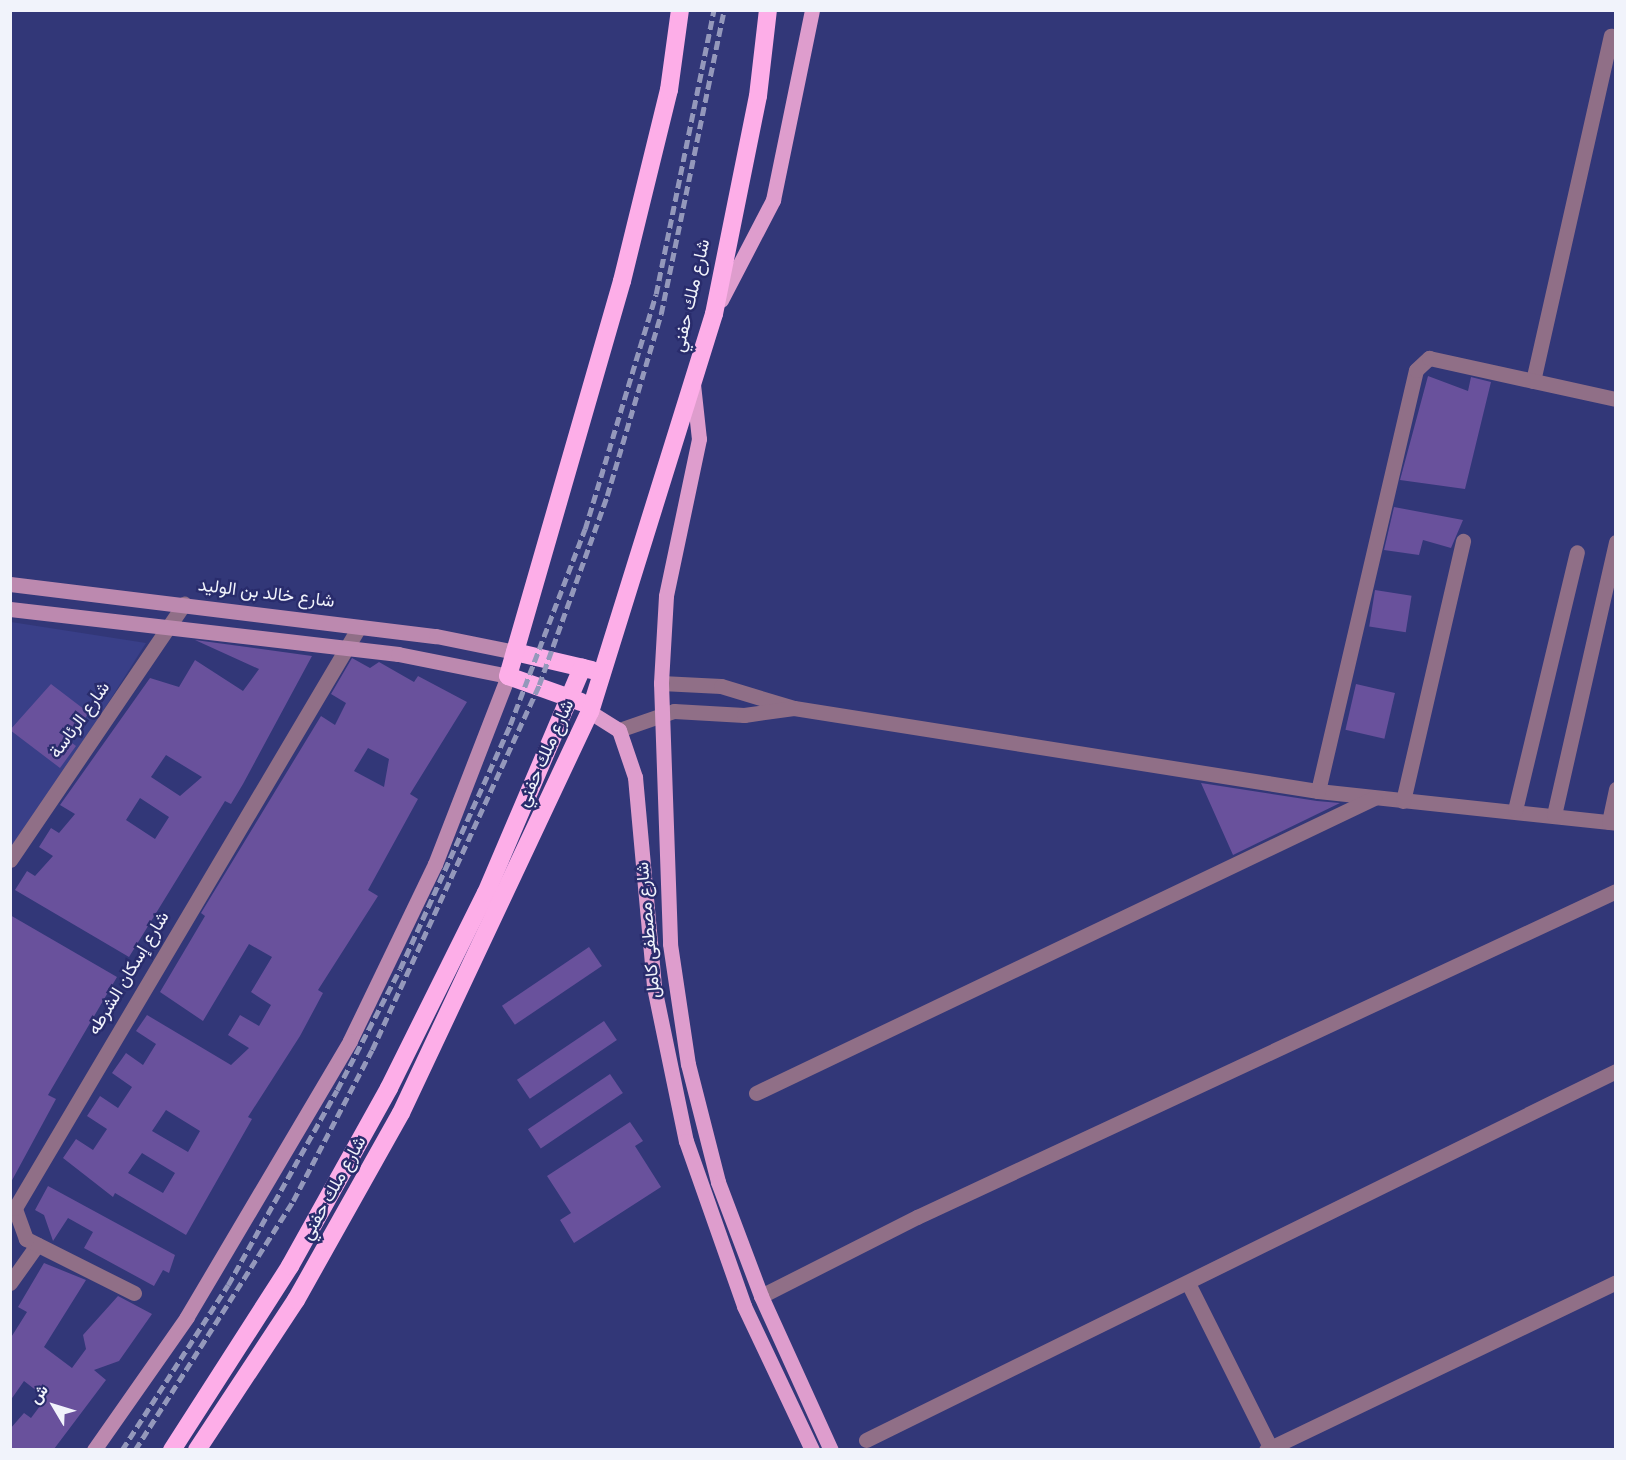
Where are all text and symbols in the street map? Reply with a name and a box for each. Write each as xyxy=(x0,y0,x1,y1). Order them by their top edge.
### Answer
street label: شارع ملك حفني xyxy=(670,237,716,355)
street label: شارع خالد بن الوليد xyxy=(197,576,335,614)
street label: شارع الرئاسة xyxy=(46,679,116,763)
street label: شارع ملك حفني xyxy=(514,697,580,811)
street label: شارع مصطفى كامل xyxy=(633,861,667,999)
street label: شارع إسكان الشرطه xyxy=(85,908,175,1040)
street label: شارع ملك حفني xyxy=(298,1133,372,1245)
north arrow xyxy=(24,1376,84,1436)
text: ش xyxy=(26,1381,54,1409)

